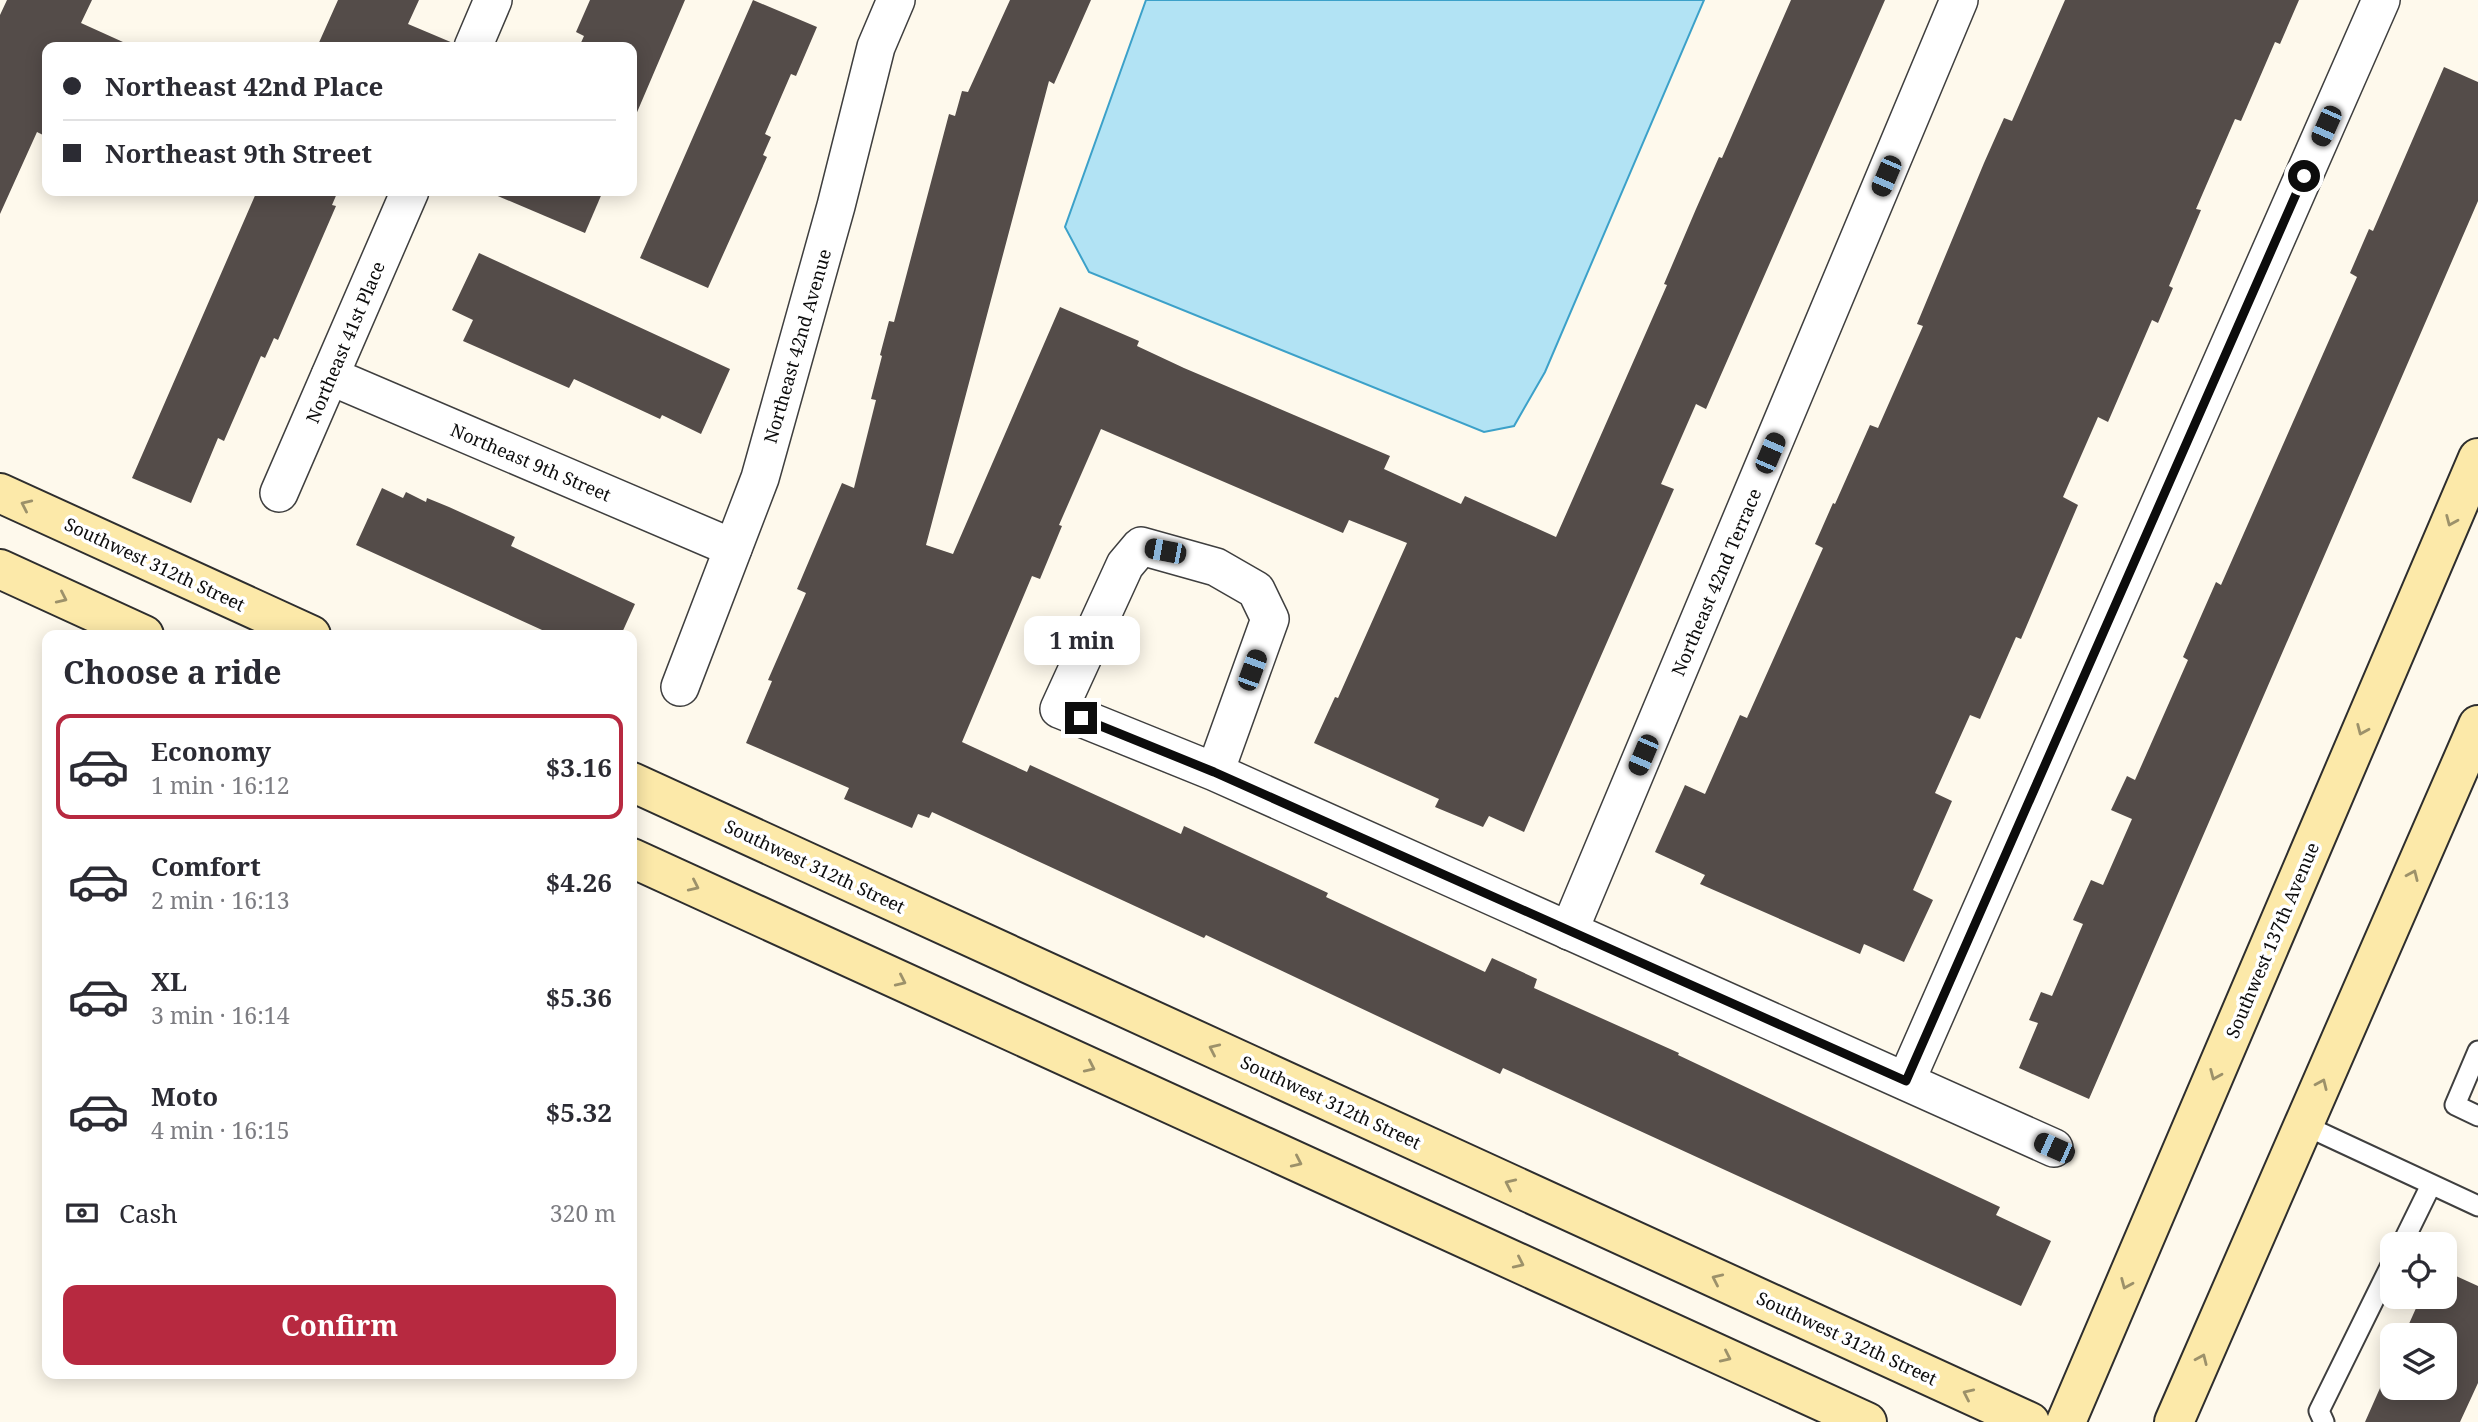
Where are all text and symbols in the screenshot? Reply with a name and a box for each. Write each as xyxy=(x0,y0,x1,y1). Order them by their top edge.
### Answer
text: Northeast 42nd Place xyxy=(105,68,383,104)
car xyxy=(2308,103,2345,149)
text: Northeast 9th Street xyxy=(105,135,372,171)
car xyxy=(1869,153,1904,199)
route start xyxy=(2288,160,2320,192)
street label: Northeast 42nd Avenue xyxy=(758,246,836,446)
street label: Northeast 41st Place xyxy=(300,257,390,427)
street label: Northeast 9th Street xyxy=(447,417,615,507)
car xyxy=(1753,430,1788,476)
street label: Northeast 42nd Terrace xyxy=(1666,484,1766,680)
one-way arrow xyxy=(21,499,33,513)
street label: Southwest 312th Street xyxy=(61,512,249,616)
one-way arrow xyxy=(2445,514,2459,526)
car xyxy=(1143,537,1188,565)
one-way arrow xyxy=(55,590,67,604)
callout: 1 min xyxy=(1023,616,1139,666)
text: 1 min xyxy=(1049,624,1115,656)
car xyxy=(1235,647,1270,693)
text: Choose a ride xyxy=(63,650,282,693)
route end xyxy=(1065,702,1097,734)
one-way arrow xyxy=(2356,723,2370,735)
car xyxy=(1626,732,1661,778)
text: Economy xyxy=(151,733,271,769)
icon: car xyxy=(67,735,130,798)
text: $3.16 xyxy=(546,749,612,785)
text: 1 min · 16:12 xyxy=(151,769,289,801)
street label: Southwest 312th Street xyxy=(721,814,909,918)
street label: Southwest 137th Avenue xyxy=(2220,838,2324,1042)
text: Comfort xyxy=(151,848,261,884)
icon: car xyxy=(67,850,130,913)
text: $4.26 xyxy=(546,864,612,900)
one-way arrow xyxy=(2405,870,2419,882)
one-way arrow xyxy=(687,878,699,892)
text: 2 min · 16:13 xyxy=(151,884,289,916)
text: XL xyxy=(151,963,187,999)
icon: car xyxy=(67,965,130,1028)
one-way arrow xyxy=(894,973,906,987)
text: $5.36 xyxy=(546,979,612,1015)
text: 3 min · 16:14 xyxy=(151,999,289,1031)
one-way arrow xyxy=(1209,1043,1221,1057)
street label: Southwest 312th Street xyxy=(1237,1050,1425,1154)
one-way arrow xyxy=(1083,1059,1096,1073)
one-way arrow xyxy=(2209,1067,2223,1080)
text: Moto xyxy=(151,1078,218,1114)
one-way arrow xyxy=(2314,1078,2328,1091)
icon: car xyxy=(67,1080,130,1143)
text: $5.32 xyxy=(546,1094,612,1130)
text: 4 min · 16:15 xyxy=(151,1114,289,1146)
car xyxy=(2031,1130,2078,1166)
one-way arrow xyxy=(1290,1154,1303,1168)
one-way arrow xyxy=(1505,1178,1517,1192)
icon: cash xyxy=(63,1194,101,1232)
text: Cash xyxy=(119,1195,178,1231)
text: 320 m xyxy=(550,1197,616,1229)
map controls xyxy=(2380,1232,2457,1400)
button: locate xyxy=(2380,1232,2457,1309)
one-way arrow xyxy=(1512,1255,1524,1269)
one-way arrow xyxy=(1712,1273,1724,1287)
one-way arrow xyxy=(2120,1277,2134,1289)
button: Confirm xyxy=(63,1285,616,1365)
street label: Southwest 312th Street xyxy=(1753,1286,1941,1390)
button: layers xyxy=(2380,1323,2457,1400)
one-way arrow xyxy=(1719,1349,1731,1363)
one-way arrow xyxy=(2193,1354,2207,1366)
one-way arrow xyxy=(1963,1388,1975,1402)

